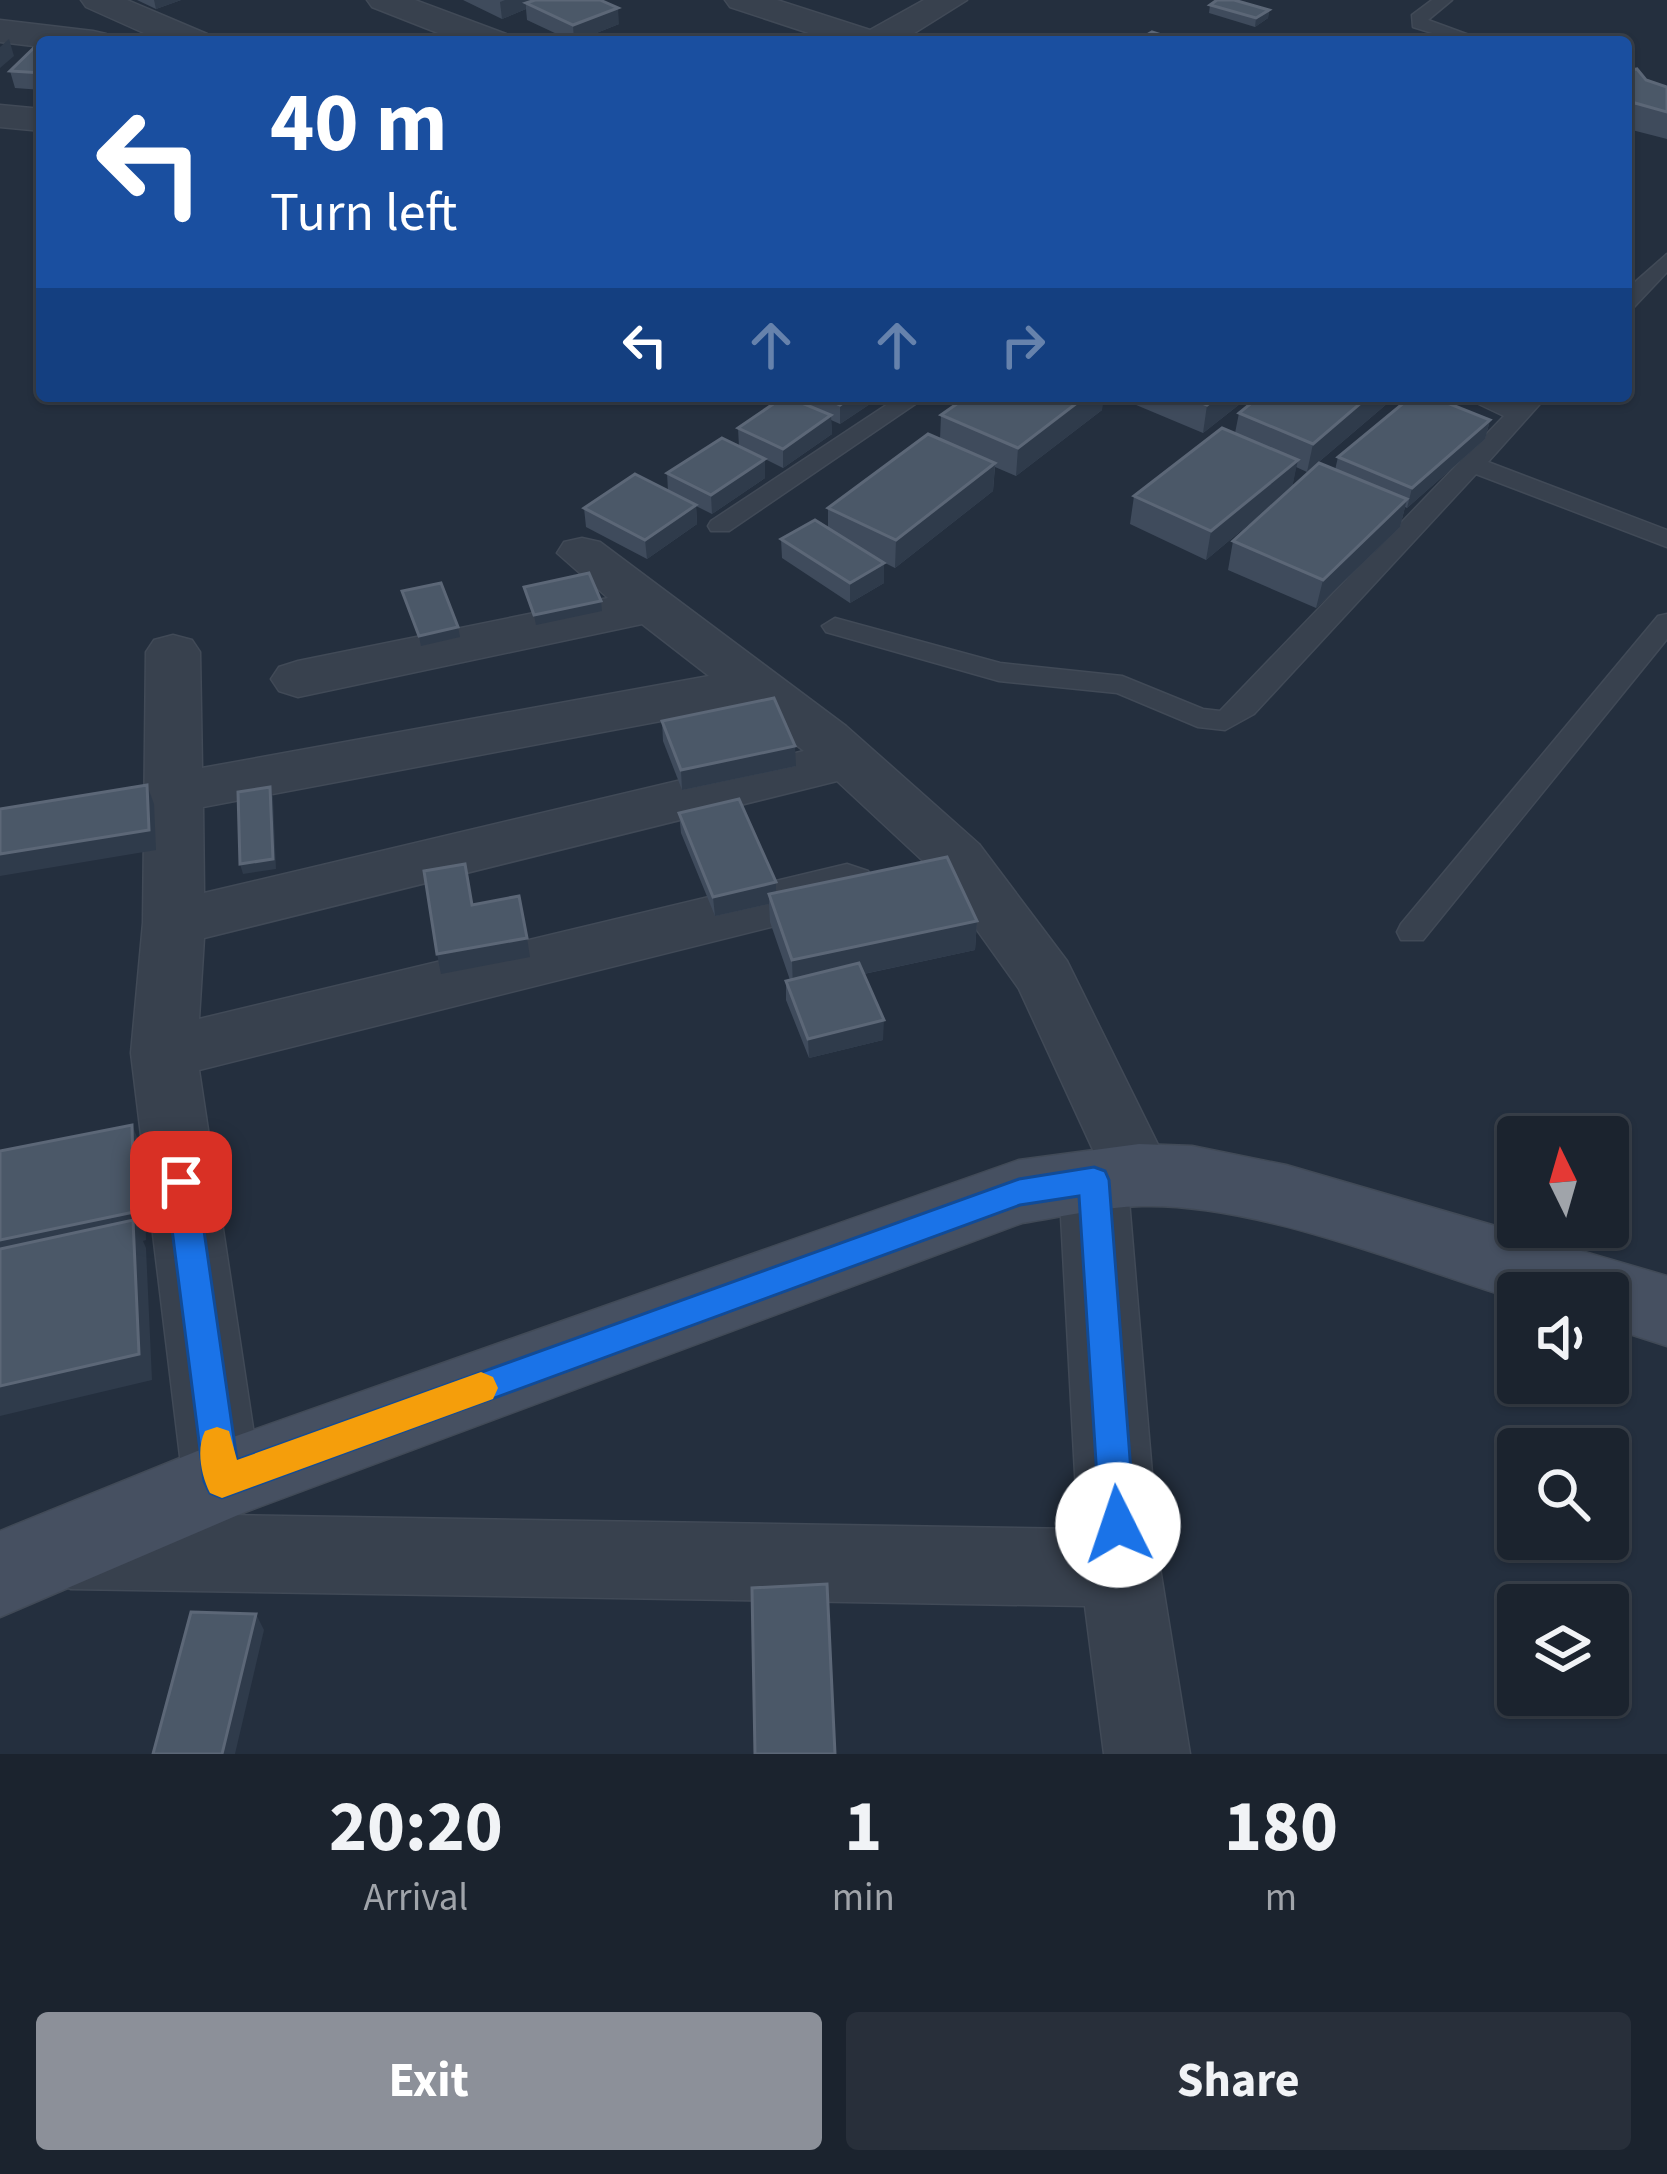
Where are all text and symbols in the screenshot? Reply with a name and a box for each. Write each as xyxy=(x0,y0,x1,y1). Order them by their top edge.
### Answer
text: 40 m xyxy=(270,64,448,184)
icon: left xyxy=(72,84,228,240)
text: Turn left xyxy=(270,175,457,252)
icon: left xyxy=(612,312,678,378)
icon: ahead xyxy=(738,312,804,378)
icon: ahead xyxy=(864,312,930,378)
icon: right xyxy=(990,312,1056,378)
north arrow xyxy=(1497,1116,1629,1248)
map controls xyxy=(1497,1116,1629,1716)
pin xyxy=(130,1131,232,1233)
icon: arrive xyxy=(148,1149,214,1215)
button: sound xyxy=(1497,1272,1629,1404)
button: search xyxy=(1497,1428,1629,1560)
position arrow xyxy=(1055,1462,1181,1588)
button: layers xyxy=(1497,1584,1629,1716)
text: 20:20 xyxy=(329,1776,503,1879)
text: 1 xyxy=(844,1776,882,1879)
text: 180 xyxy=(1224,1776,1338,1879)
text: Arrival xyxy=(363,1870,468,1926)
text: min xyxy=(832,1870,895,1926)
text: m xyxy=(1265,1870,1297,1926)
button: Exit xyxy=(36,2012,822,2150)
button: Share xyxy=(846,2012,1631,2150)

